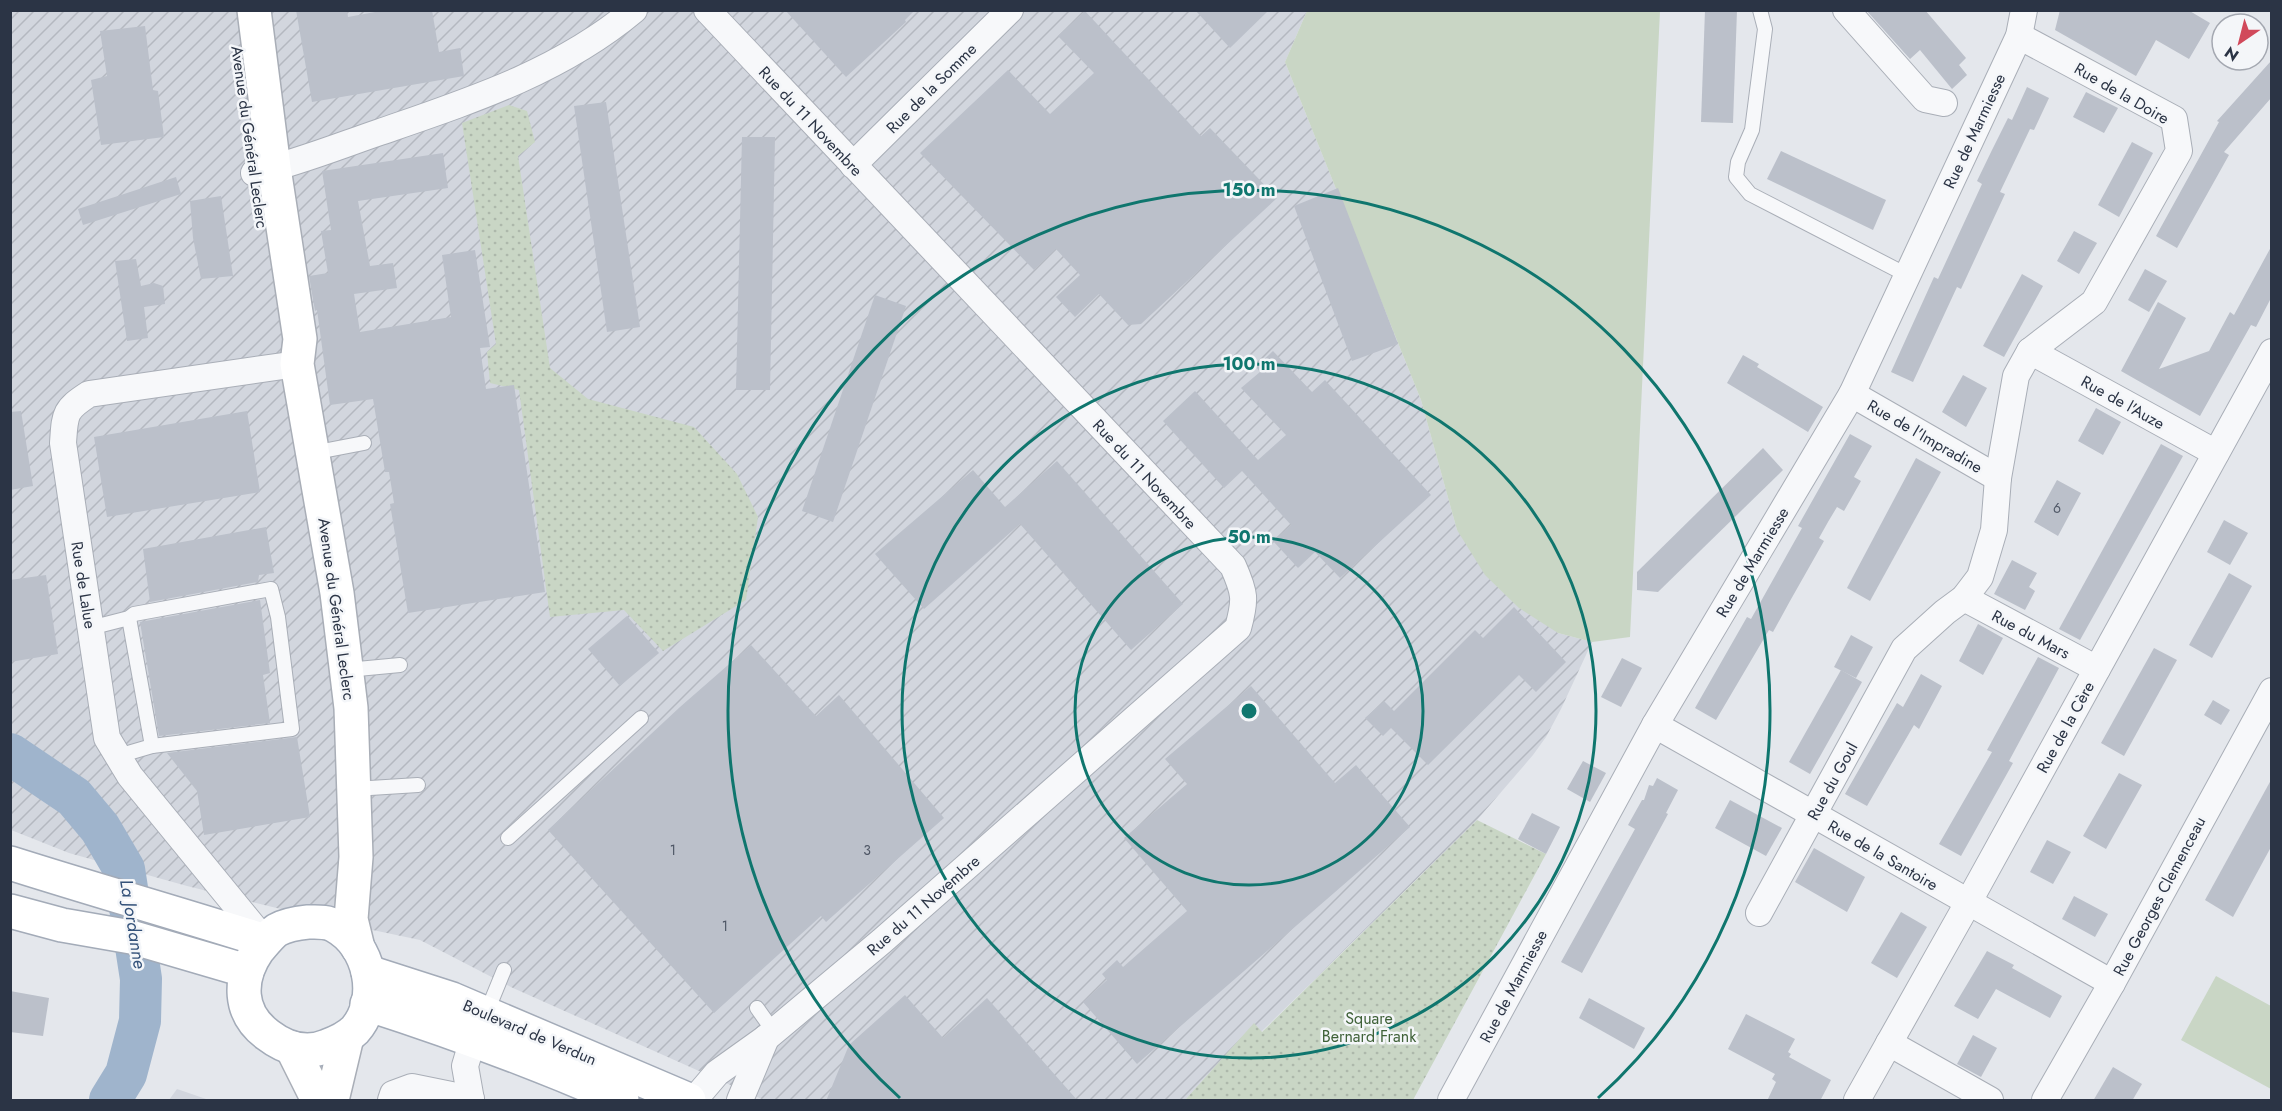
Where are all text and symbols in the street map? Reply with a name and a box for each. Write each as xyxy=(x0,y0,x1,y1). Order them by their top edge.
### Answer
north arrow xyxy=(2210,12,2270,72)
street label: Rue de la Somme xyxy=(881,38,982,139)
text: N xyxy=(2220,41,2243,67)
street label: Avenue du Général Leclerc xyxy=(225,44,274,230)
street label: Rue de la Doire xyxy=(2070,57,2173,130)
street label: Rue du 11 Novembre xyxy=(753,61,868,181)
street label: Rue de Marmiesse xyxy=(1938,70,2011,193)
text: 150 m xyxy=(1223,177,1275,203)
text: 100 m xyxy=(1222,351,1276,377)
street label: Rue de l'Auze xyxy=(2077,370,2169,435)
street label: Rue de l'Impradine xyxy=(1863,394,1987,479)
street label: Rue du 11 Novembre xyxy=(1087,414,1202,534)
house number: 6 xyxy=(2053,498,2061,518)
street label: Rue de Marmiesse xyxy=(1710,503,1794,622)
street label: Avenue du Général Leclerc xyxy=(312,516,361,702)
text: 50 m xyxy=(1227,524,1271,550)
street label: Rue de Lalue xyxy=(65,540,102,630)
street label: Rue du Mars xyxy=(1988,604,2074,665)
street label: Rue de la Cère xyxy=(2031,677,2100,777)
centre of rings xyxy=(1239,701,1259,721)
street label: Rue du Goul xyxy=(1802,738,1863,824)
street label: Rue Georges Clemenceau xyxy=(2108,812,2211,980)
street label: Rue de la Santoire xyxy=(1823,815,1942,896)
house number: 1 xyxy=(670,840,676,860)
house number: 3 xyxy=(863,840,871,860)
street label: Rue du 11 Novembre xyxy=(862,850,985,961)
water label: La Jordanne xyxy=(113,877,153,971)
house number: 1 xyxy=(722,916,728,936)
street label: Rue de Marmiesse xyxy=(1474,926,1553,1047)
street label: Boulevard de Verdun xyxy=(460,994,600,1071)
park label: Square Bernard Frank xyxy=(1322,1007,1417,1048)

